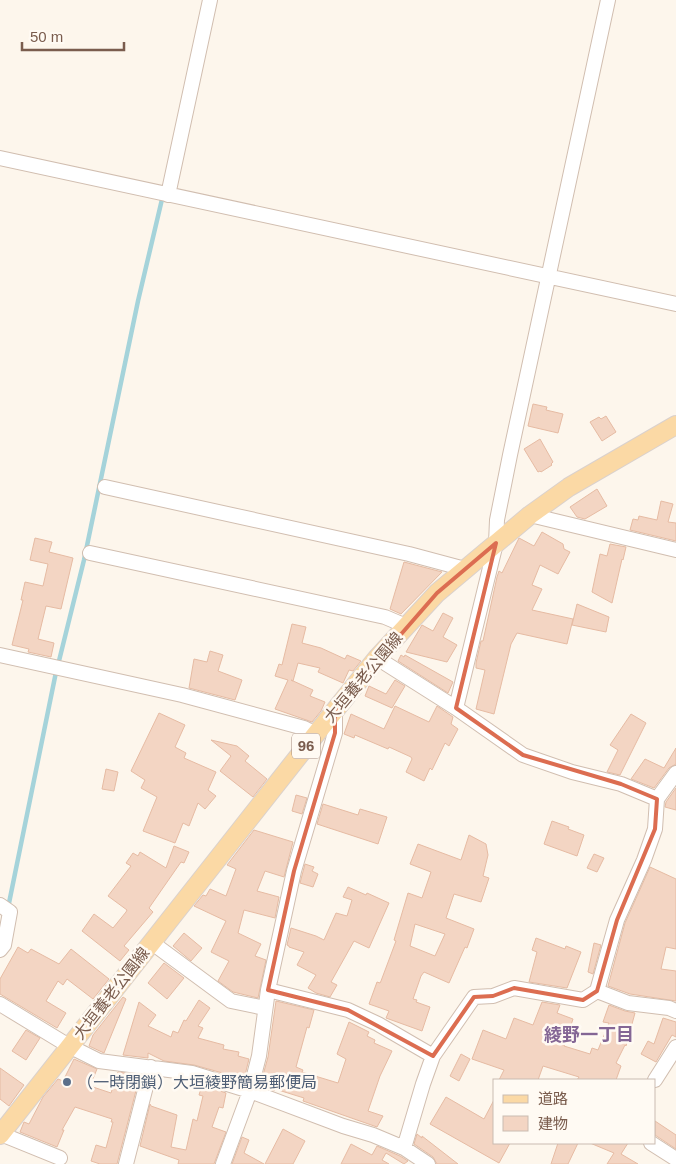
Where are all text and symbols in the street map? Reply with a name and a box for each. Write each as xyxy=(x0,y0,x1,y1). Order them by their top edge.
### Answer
scale bar xyxy=(22,20,125,52)
text: 50 m xyxy=(30,28,63,45)
street label: 大垣養老公園線 xyxy=(321,629,406,726)
road number: 96 xyxy=(292,734,320,758)
street label: 大垣養老公園線 xyxy=(70,944,153,1043)
district label: 綾野一丁目 xyxy=(544,1025,634,1045)
place label: （一時閉鎖）大垣綾野簡易郵便局 xyxy=(77,1074,317,1091)
marker: （一時閉鎖）大垣綾野簡易郵便局 xyxy=(61,1076,73,1088)
legend xyxy=(493,1079,656,1144)
text: 道路 xyxy=(538,1090,568,1107)
text: 建物 xyxy=(538,1115,568,1132)

